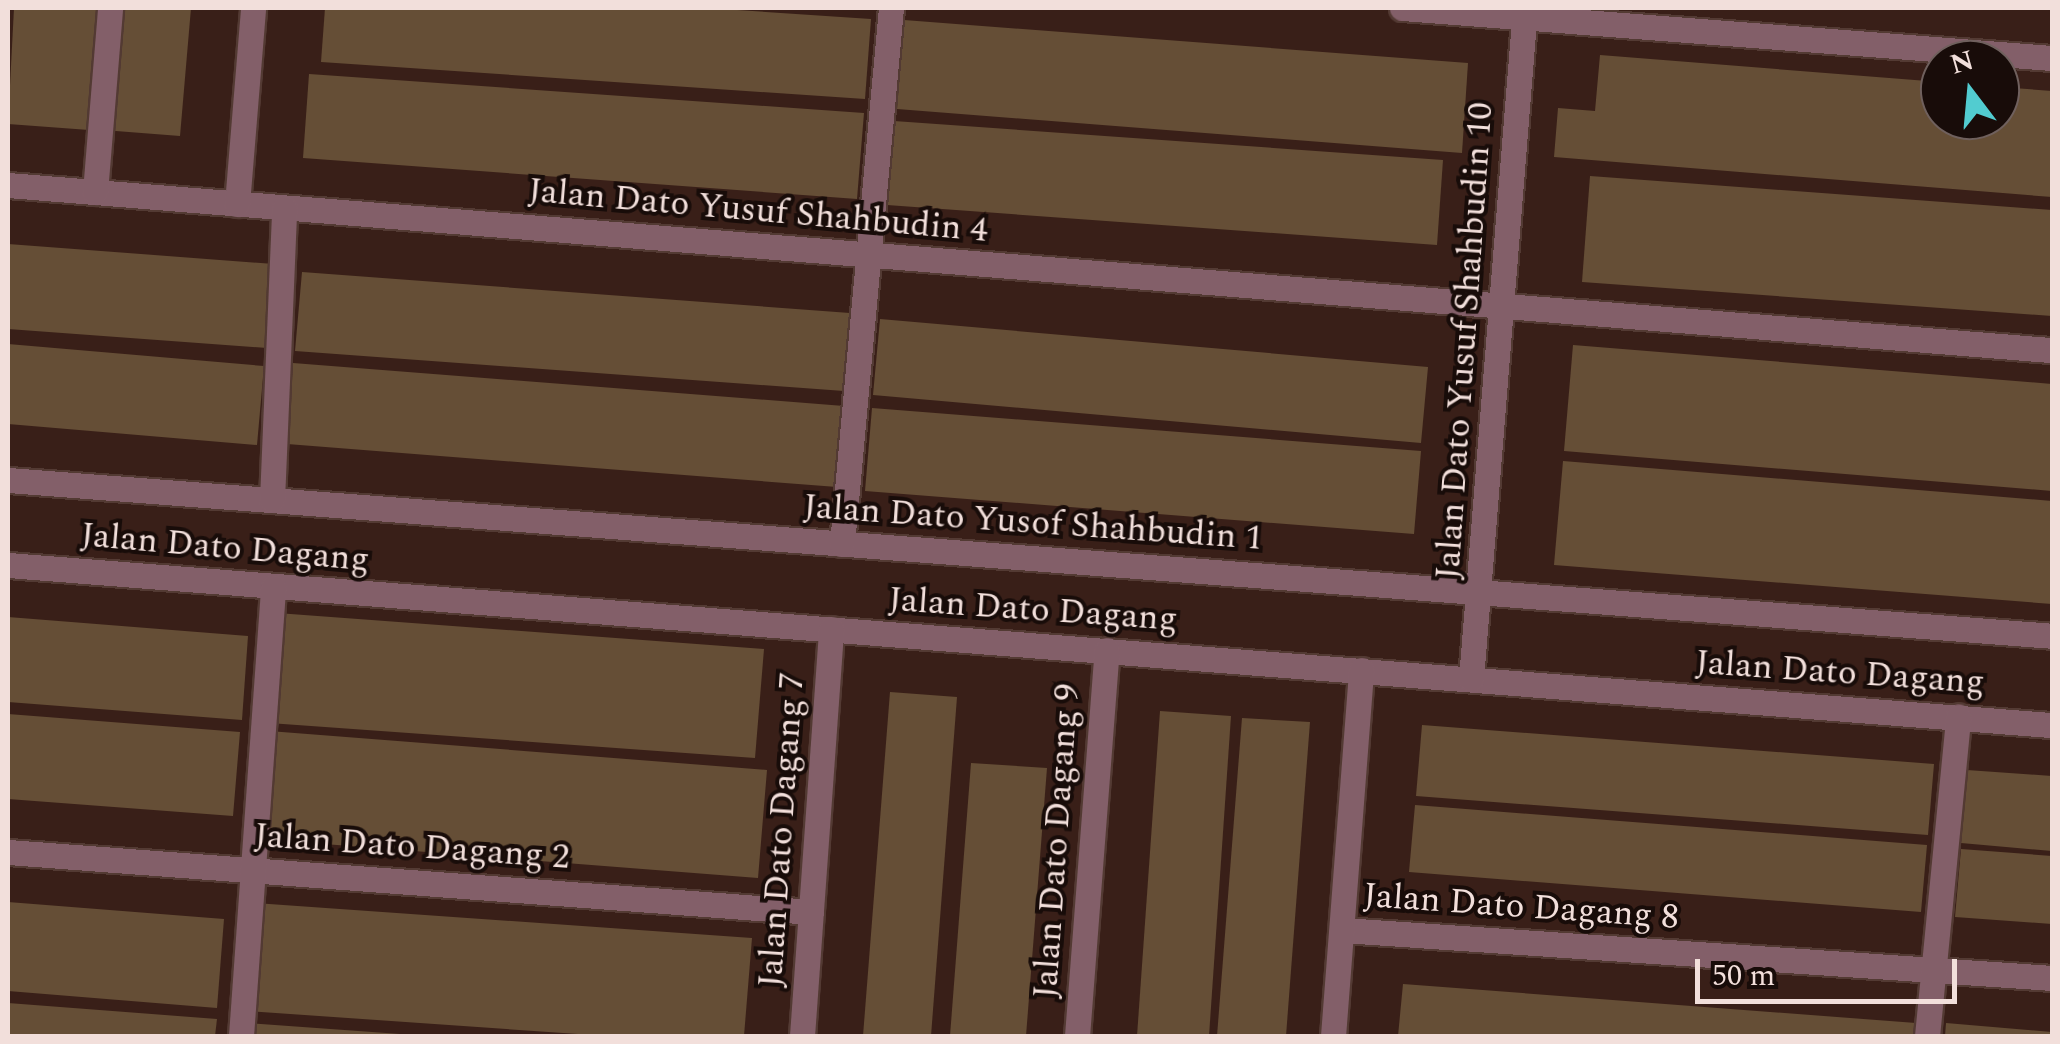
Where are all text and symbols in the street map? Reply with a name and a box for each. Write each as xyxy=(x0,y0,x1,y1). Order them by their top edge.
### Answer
text: N xyxy=(1945,39,1979,86)
north arrow xyxy=(1920,40,2020,140)
street label: Jalan Dato Yusuf Shahbudin 10 xyxy=(1427,101,1503,581)
street label: Jalan Dato Yusuf Shahbudin 4 xyxy=(527,170,989,252)
street label: Jalan Dato Yusof Shahbudin 1 xyxy=(802,486,1264,560)
street label: Jalan Dato Dagang xyxy=(79,514,371,582)
street label: Jalan Dato Dagang xyxy=(887,579,1179,641)
street label: Jalan Dato Dagang xyxy=(1694,642,1986,704)
street label: Jalan Dato Dagang 7 xyxy=(750,671,814,989)
street label: Jalan Dato Dagang 9 xyxy=(1025,682,1089,1000)
street label: Jalan Dato Dagang 2 xyxy=(253,815,571,879)
street label: Jalan Dato Dagang 8 xyxy=(1362,875,1680,939)
scale bar xyxy=(1700,939,1962,1001)
text: 50 m xyxy=(1712,953,1775,999)

